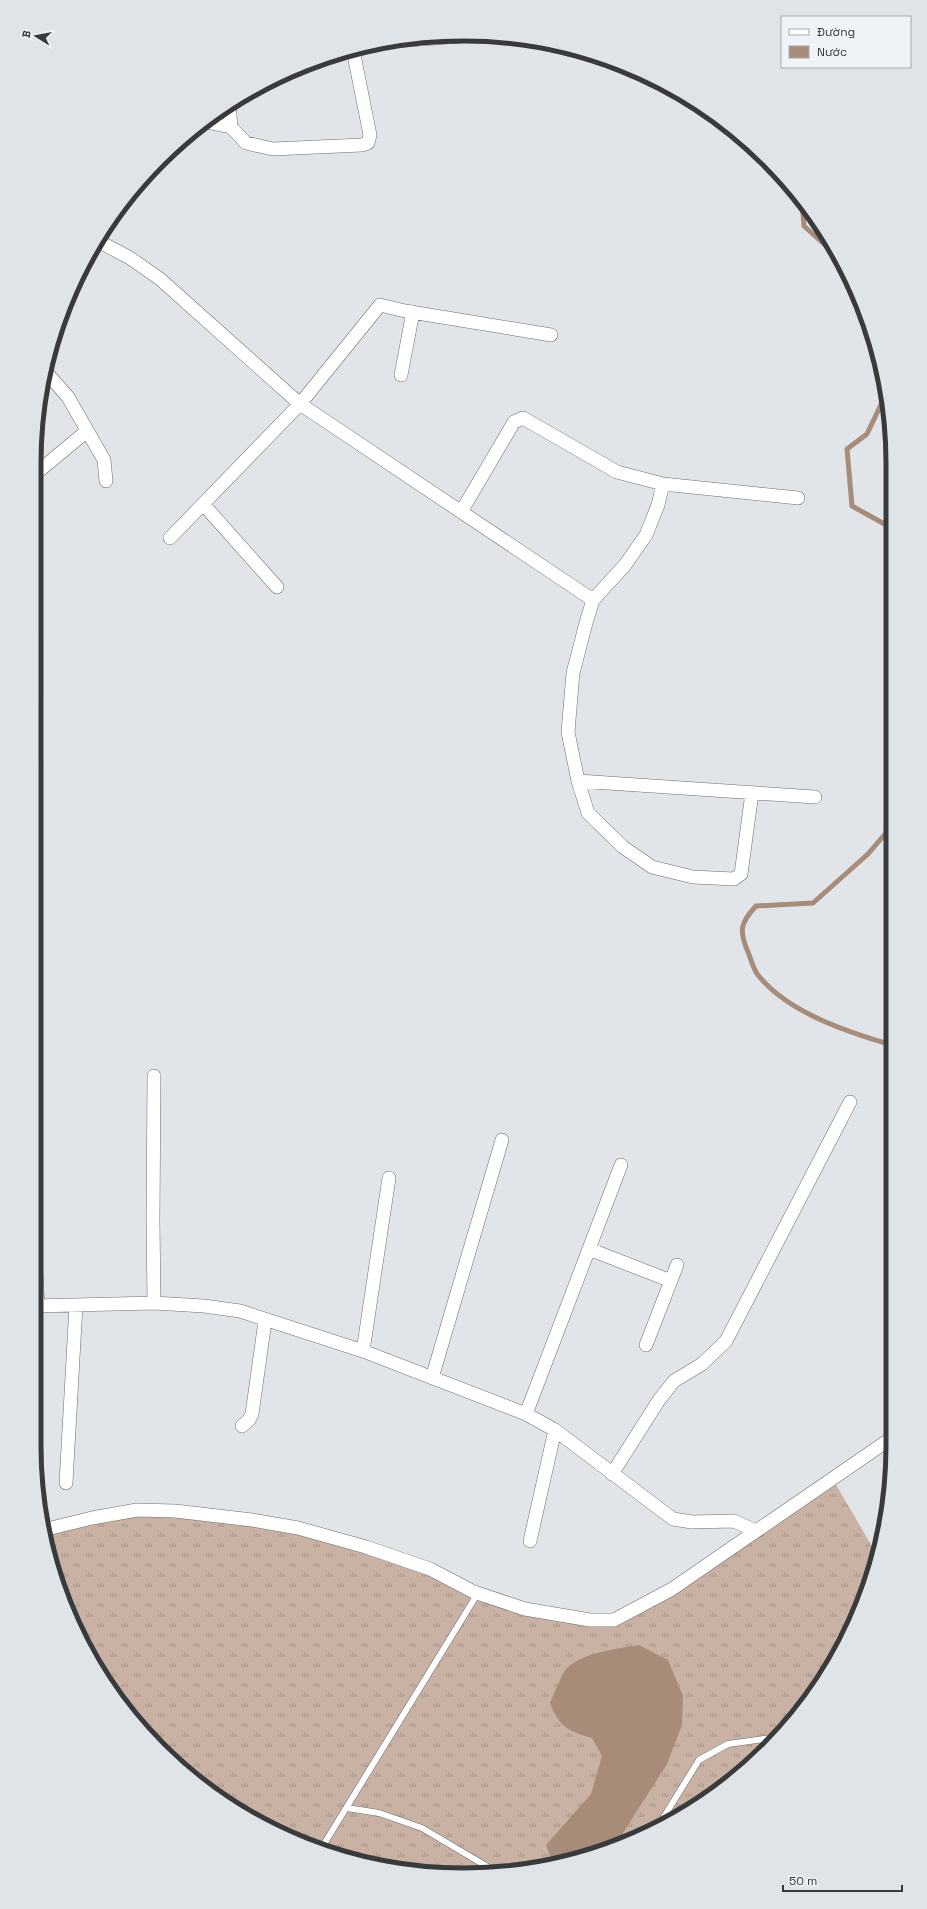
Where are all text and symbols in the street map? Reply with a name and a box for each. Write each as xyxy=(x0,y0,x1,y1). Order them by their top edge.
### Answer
north arrow xyxy=(16,16,56,56)
legend xyxy=(781,16,911,68)
text: Đường xyxy=(817,24,855,40)
text: B xyxy=(19,29,34,39)
text: Nước xyxy=(817,44,847,60)
scale bar xyxy=(783,1867,902,1893)
text: 50 m xyxy=(789,1873,817,1889)

